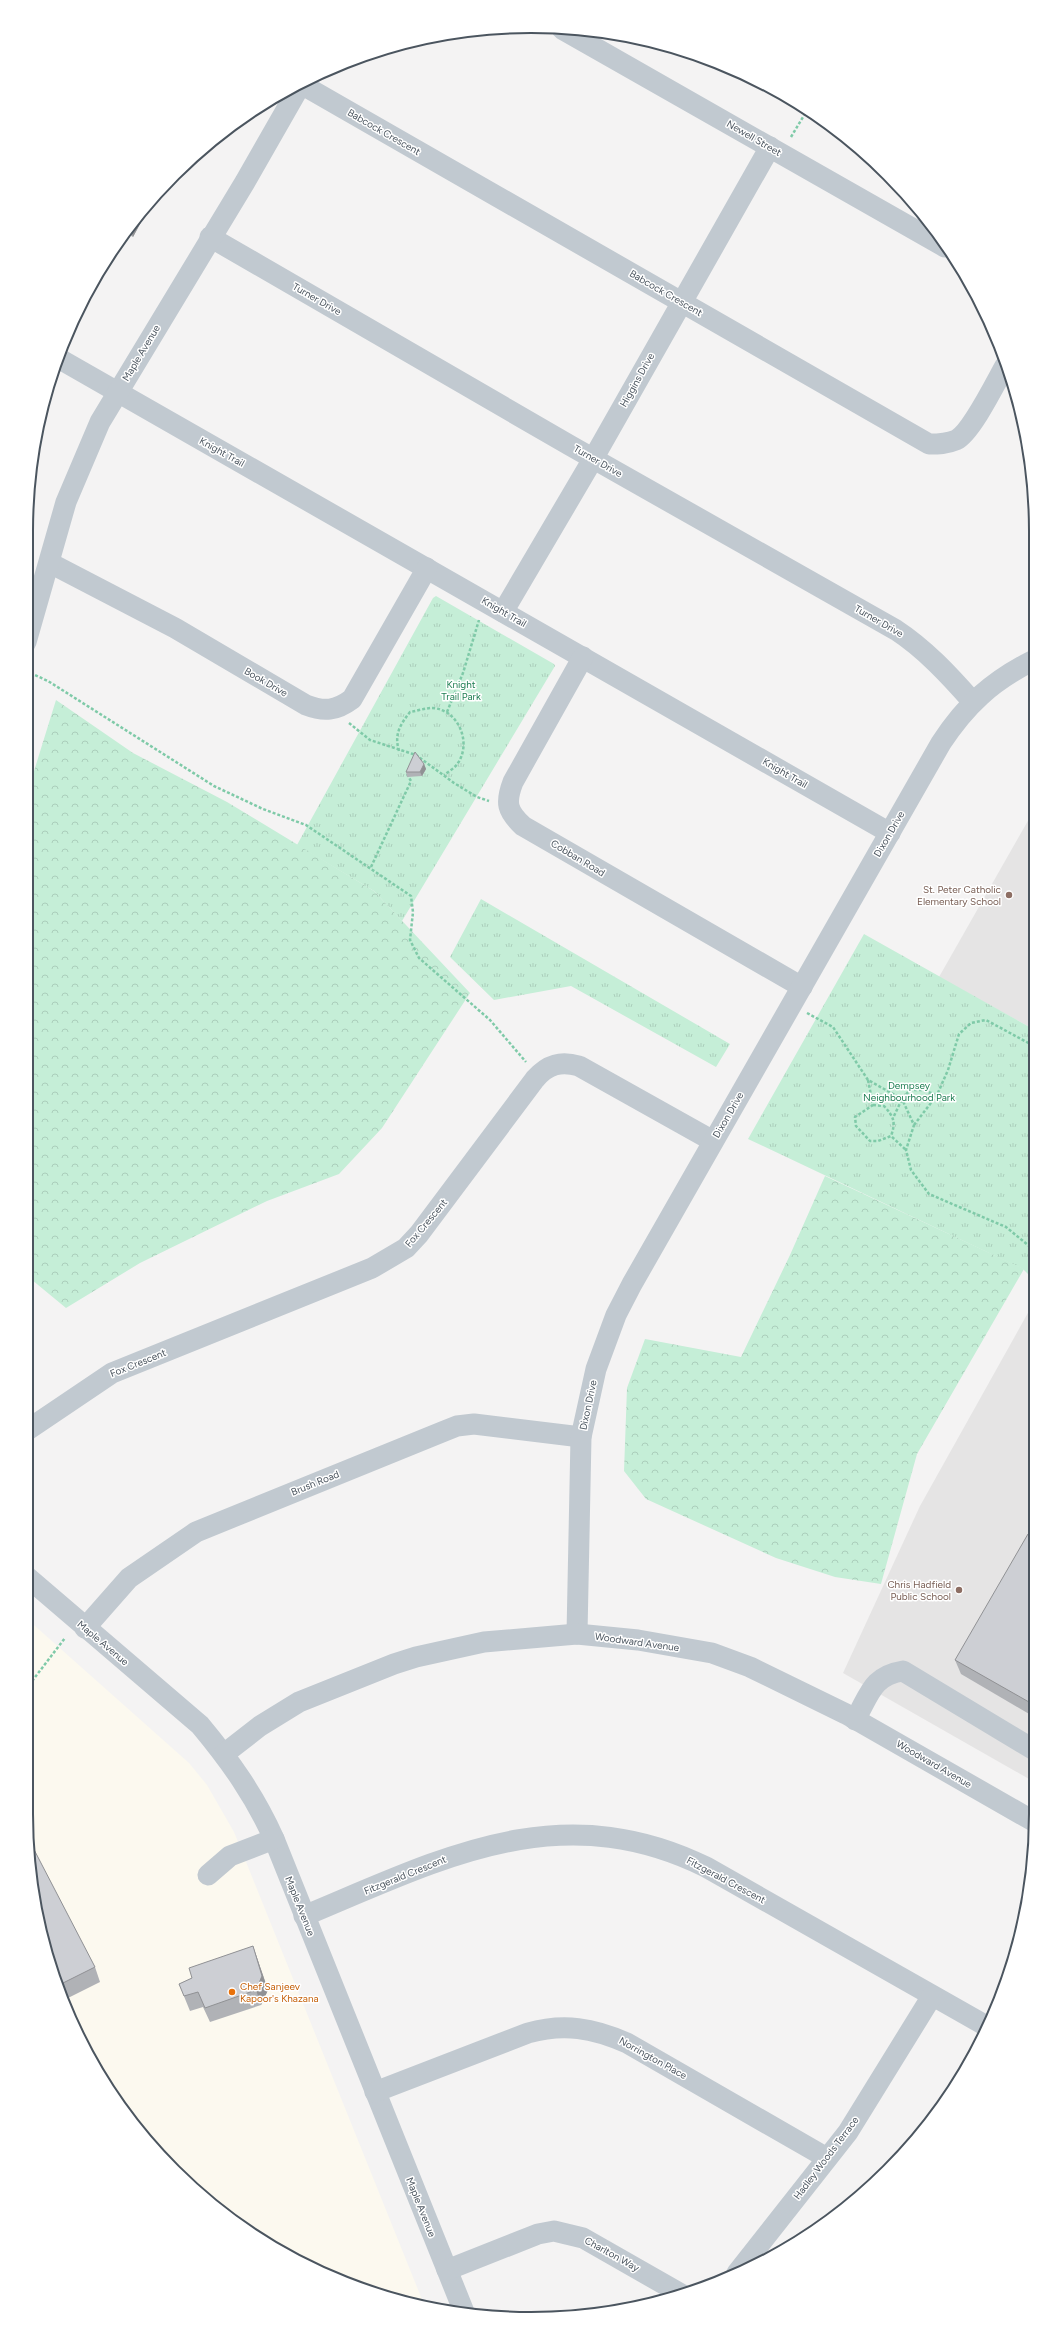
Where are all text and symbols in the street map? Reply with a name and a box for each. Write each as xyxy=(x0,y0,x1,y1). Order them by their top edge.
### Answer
street label: Babcock Crescent xyxy=(345,106,423,158)
street label: Newell Street xyxy=(724,117,784,159)
street label: Babcock Crescent xyxy=(627,267,705,319)
street label: Turner Drive xyxy=(290,280,344,318)
street label: Maple Avenue xyxy=(119,322,163,384)
street label: Higgins Drive xyxy=(617,350,657,409)
street label: Knight Trail xyxy=(197,434,247,470)
street label: Turner Drive xyxy=(571,442,625,480)
street label: Knight Trail xyxy=(479,594,529,630)
street label: Turner Drive xyxy=(852,602,906,640)
street label: Book Drive xyxy=(242,664,291,700)
park label: Knight Trail Park xyxy=(441,678,481,703)
street label: Knight Trail xyxy=(760,755,810,791)
street label: Dixon Drive xyxy=(871,808,908,859)
street label: Cobban Road xyxy=(549,837,608,879)
place label: St. Peter Catholic Elementary School xyxy=(917,883,1002,908)
marker: St. Peter Catholic Elementary School xyxy=(1004,890,1014,900)
park label: Dempsey Neighbourhood Park xyxy=(863,1079,955,1104)
street label: Dixon Drive xyxy=(710,1089,747,1140)
street label: Fox Crescent xyxy=(402,1196,450,1250)
street label: Fox Crescent xyxy=(108,1346,168,1380)
street label: Dixon Drive xyxy=(576,1378,600,1431)
street label: Brush Road xyxy=(289,1467,341,1499)
place label: Chris Hadfield Public School xyxy=(887,1578,951,1603)
marker: Chris Hadfield Public School xyxy=(954,1585,964,1595)
street label: Maple Avenue xyxy=(75,1618,132,1669)
street label: Woodward Avenue xyxy=(594,1630,681,1654)
street label: Woodward Avenue xyxy=(894,1737,975,1791)
street label: Fitzgerald Crescent xyxy=(362,1852,448,1897)
street label: Fitzgerald Crescent xyxy=(684,1854,768,1906)
street label: Maple Avenue xyxy=(282,1874,318,1938)
place label: Chef Sanjeev Kapoor's Khazana xyxy=(240,1980,319,2005)
marker: Chef Sanjeev Kapoor's Khazana xyxy=(227,1987,237,1997)
street label: Norrington Place xyxy=(617,2034,690,2082)
street label: Hadley Woods Terrace xyxy=(791,2113,862,2202)
street label: Maple Avenue xyxy=(403,2175,439,2239)
street label: Charlton Way xyxy=(582,2234,642,2275)

